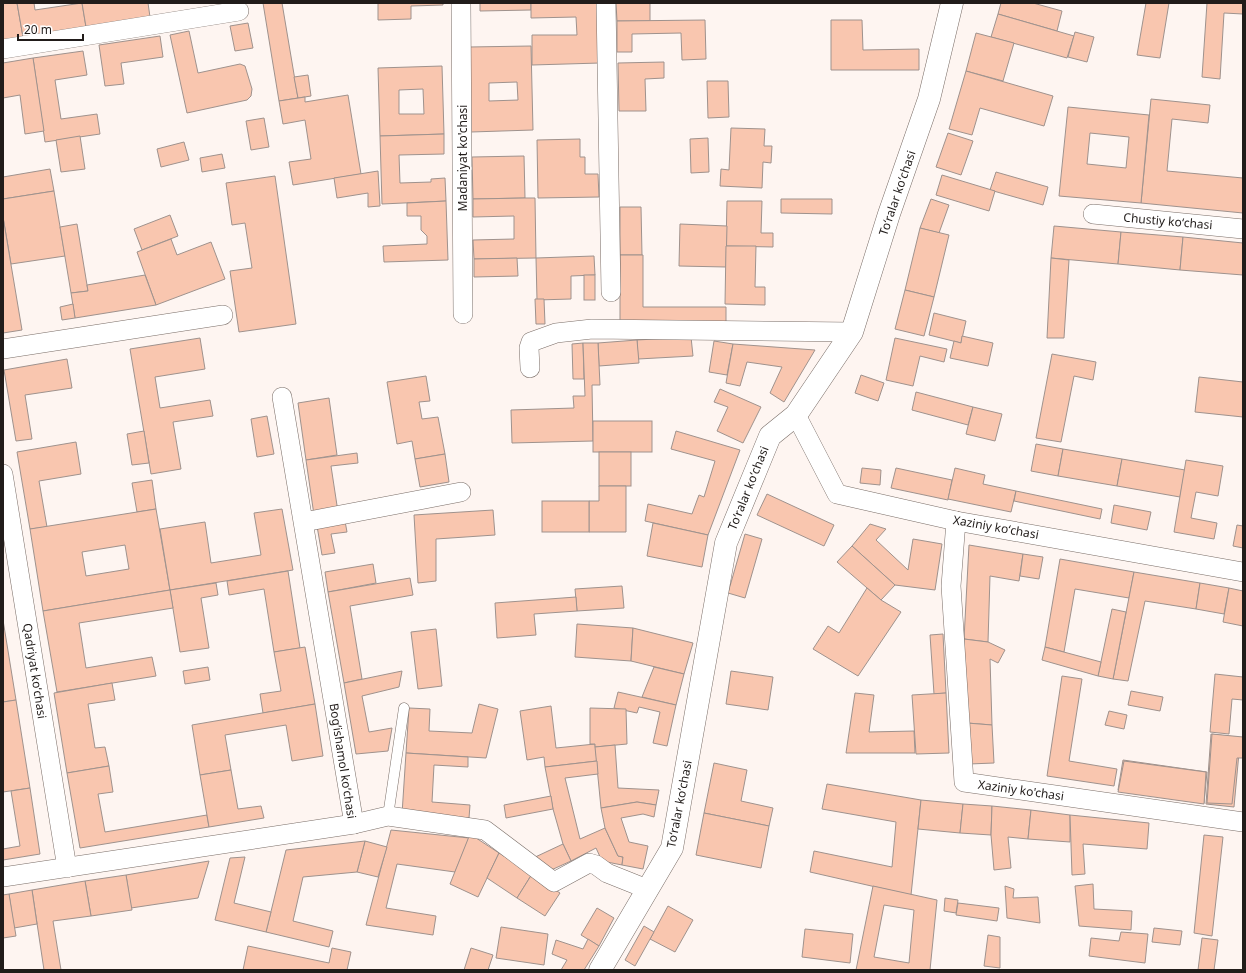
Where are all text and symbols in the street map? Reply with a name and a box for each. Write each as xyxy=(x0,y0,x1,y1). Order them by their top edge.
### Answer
scale bar xyxy=(18,16,83,42)
text: 20 m xyxy=(24,21,52,38)
street label: Madaniyat ko'chasi xyxy=(454,105,471,211)
street label: Toʻralar koʻchasi xyxy=(874,148,920,238)
street label: Chustiy koʻchasi xyxy=(1123,209,1213,233)
street label: Toʻralar koʻchasi xyxy=(723,444,773,532)
street label: Xaziniy koʻchasi xyxy=(952,511,1040,543)
street label: Qadriyat koʻchasi xyxy=(19,622,51,720)
street label: Bogʻishamol koʻchasi xyxy=(325,702,361,820)
street label: Toʻralar koʻchasi xyxy=(662,759,696,849)
street label: Xaziniy ko'chasi xyxy=(977,776,1065,804)

